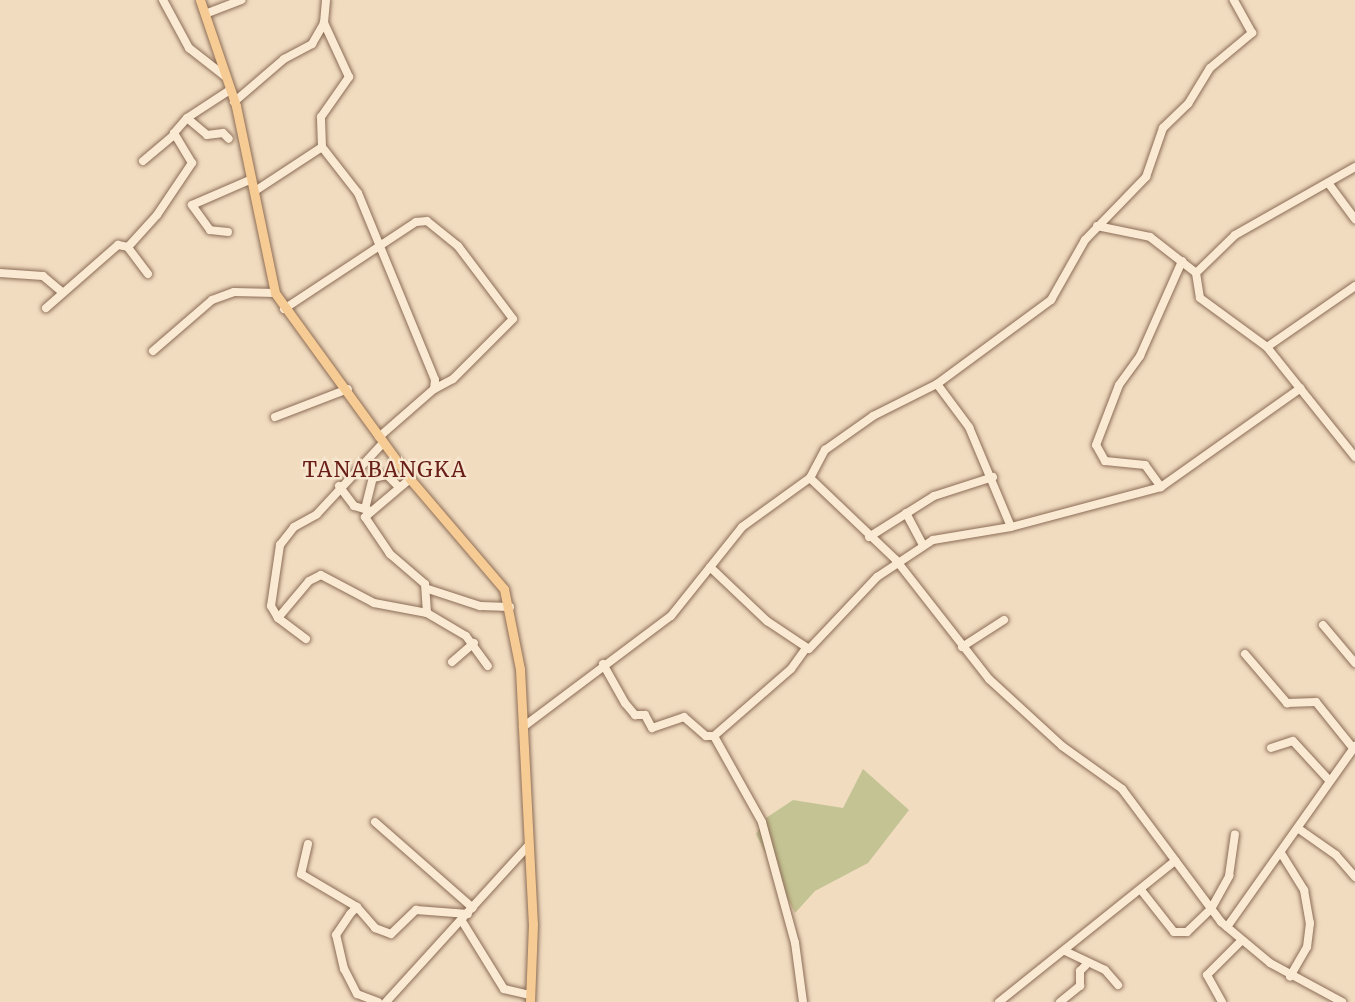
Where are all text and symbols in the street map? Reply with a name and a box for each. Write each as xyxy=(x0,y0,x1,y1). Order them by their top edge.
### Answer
district label: TANABANGKA xyxy=(302,457,468,483)

